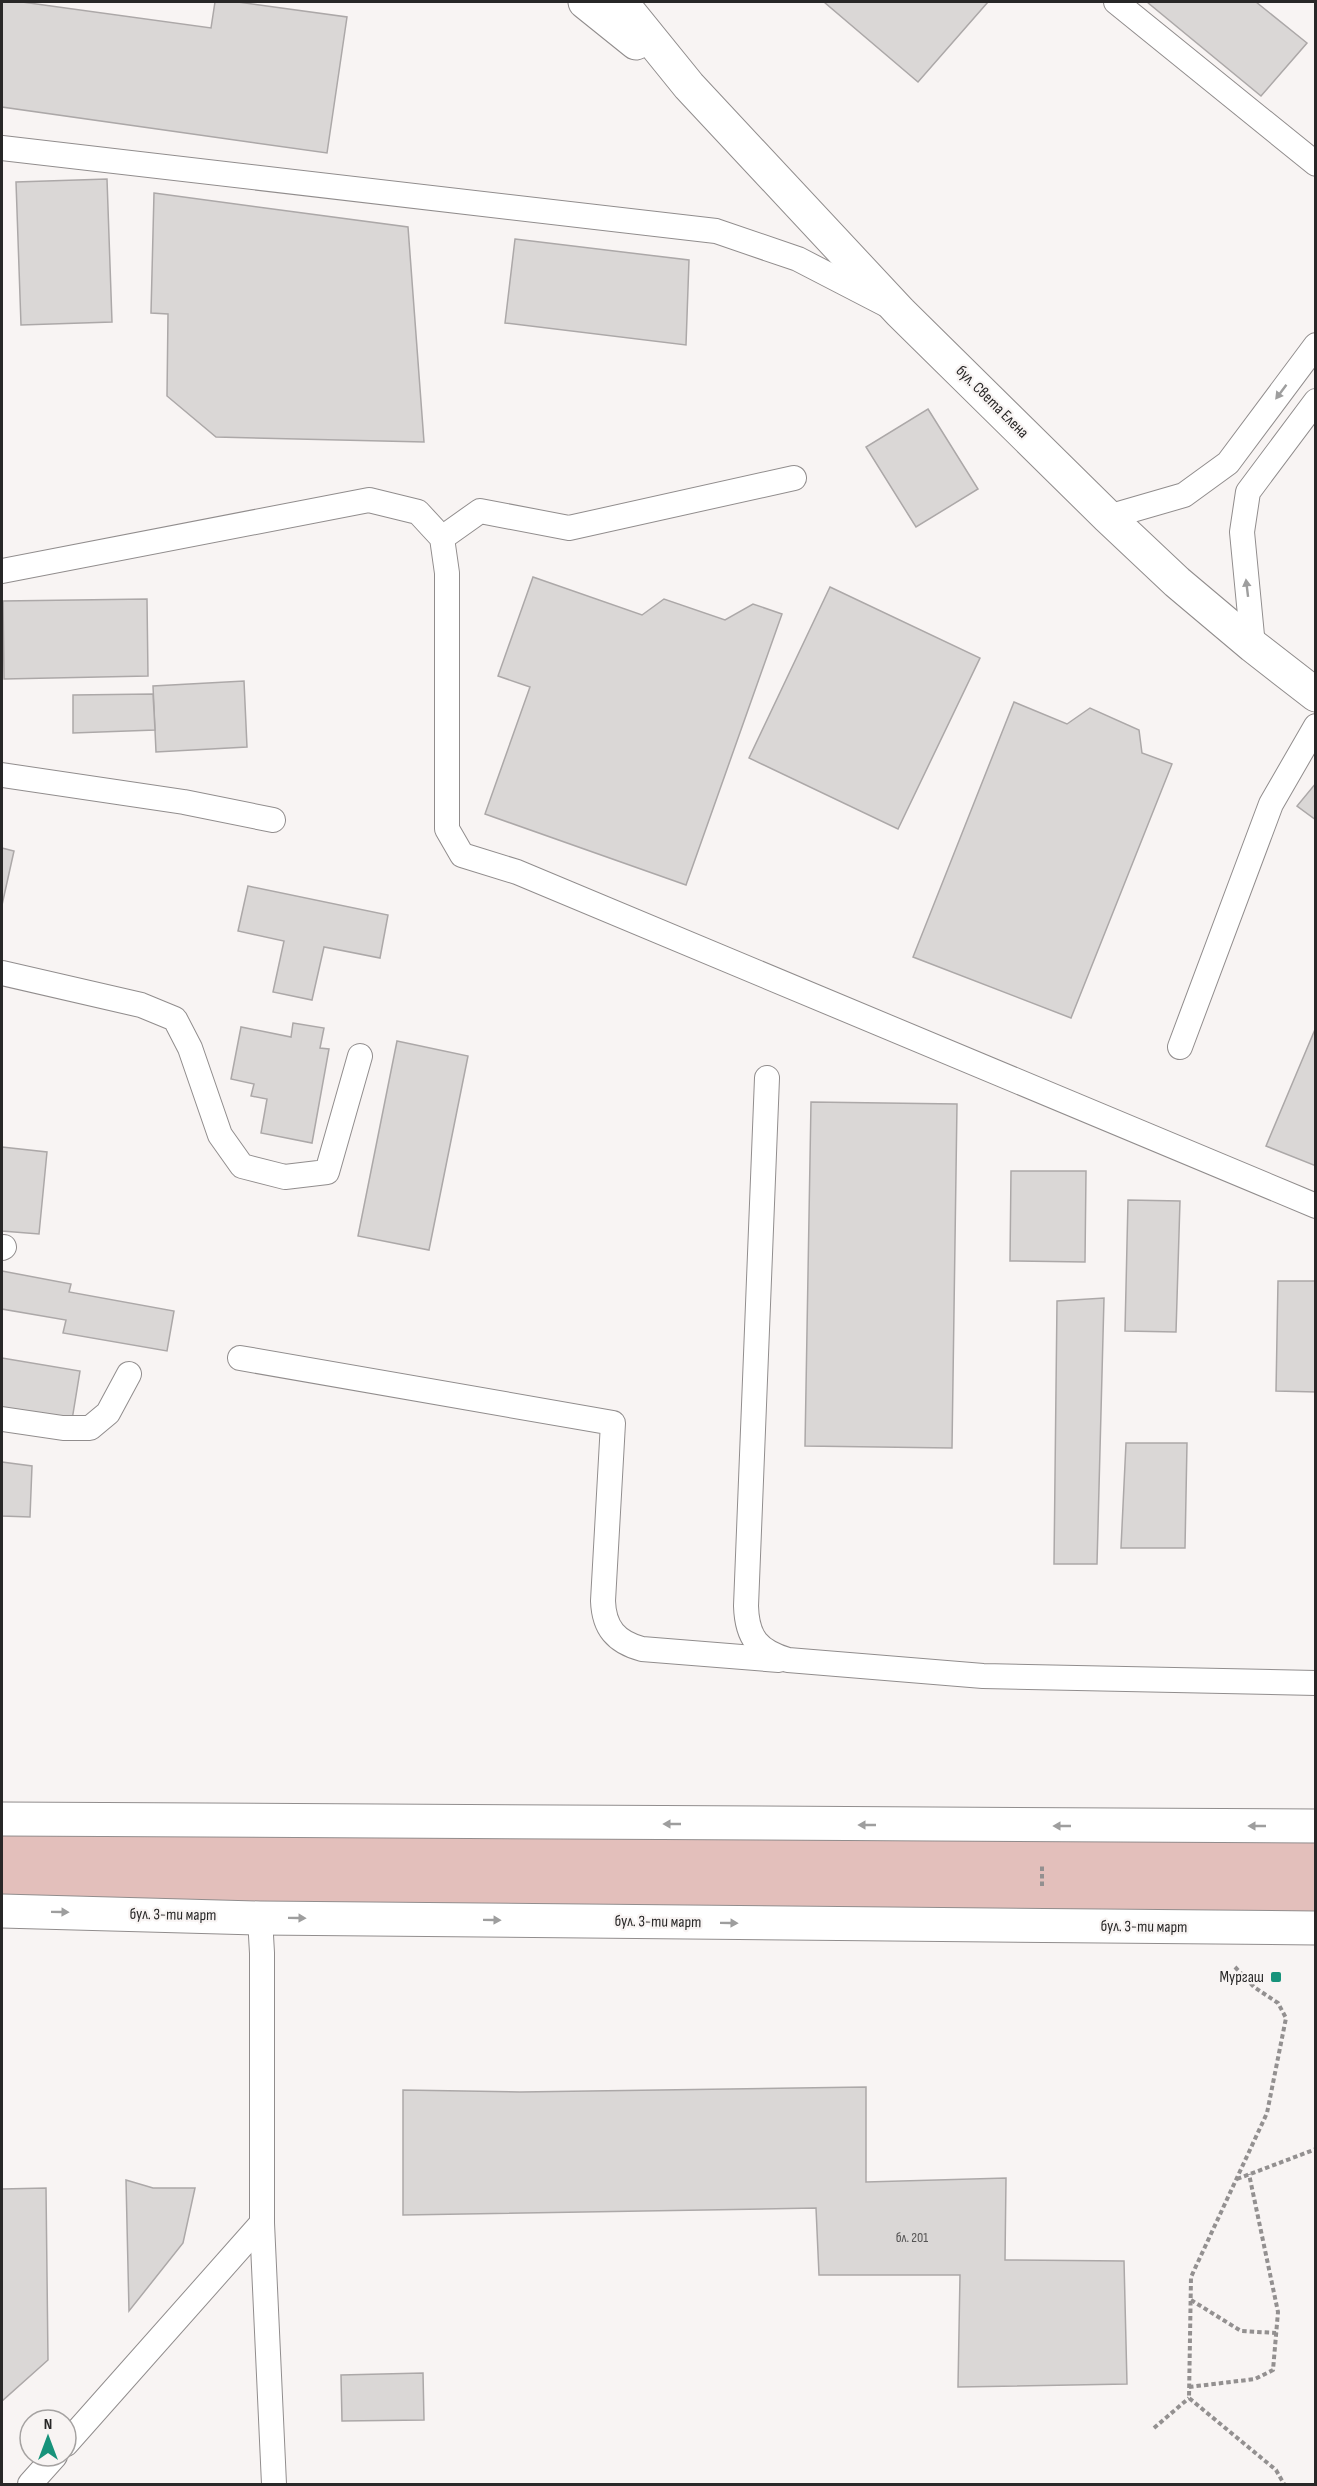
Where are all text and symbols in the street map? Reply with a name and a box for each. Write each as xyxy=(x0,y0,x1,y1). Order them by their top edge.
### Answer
street label: бул. Света Елена xyxy=(952,362,1032,442)
one-way arrow xyxy=(1275,385,1287,400)
one-way arrow xyxy=(1242,579,1252,598)
one-way arrow xyxy=(663,1819,682,1829)
one-way arrow xyxy=(858,1820,877,1830)
one-way arrow xyxy=(1053,1821,1072,1831)
one-way arrow xyxy=(1248,1821,1267,1831)
street label: бул. 3-ти март xyxy=(129,1905,217,1925)
one-way arrow xyxy=(50,1908,69,1917)
street label: бул. 3-ти март xyxy=(614,1912,702,1932)
one-way arrow xyxy=(287,1913,306,1923)
one-way arrow xyxy=(482,1915,501,1925)
street label: бул. 3-ти март xyxy=(1100,1917,1188,1937)
one-way arrow xyxy=(719,1918,738,1927)
place label: Мургаш xyxy=(1220,1968,1264,1987)
marker: Мургаш xyxy=(1269,1970,1283,1984)
house number: бл. 201 xyxy=(896,2229,928,2246)
north arrow xyxy=(18,2408,78,2468)
text: N xyxy=(44,2415,52,2434)

